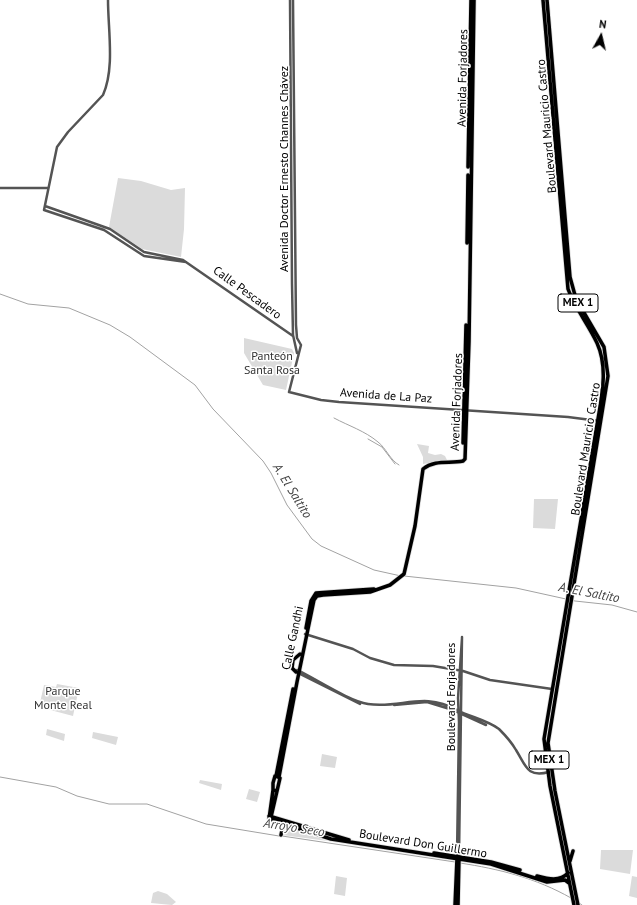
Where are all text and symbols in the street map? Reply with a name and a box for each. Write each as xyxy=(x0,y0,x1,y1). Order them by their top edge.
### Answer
north arrow xyxy=(581,16,621,56)
text: N xyxy=(598,17,607,32)
street label: Avenida Forjadores xyxy=(455,29,471,127)
street label: Boulevard Mauricio Castro xyxy=(534,58,560,194)
street label: Avenida Doctor Ernesto Channes Chávez xyxy=(278,66,292,272)
street label: Calle Pescadero xyxy=(210,263,284,323)
road number: MEX 1 xyxy=(558,294,598,312)
park label: Panteón Santa Rosa xyxy=(244,350,300,378)
street label: Avenida Forjadores xyxy=(448,353,466,451)
street label: Boulevard Mauricio Castro xyxy=(568,381,604,517)
street label: Avenida de La Paz xyxy=(340,386,432,406)
water label: A. El Saltito xyxy=(269,461,315,521)
water label: A. El Saltito xyxy=(557,579,621,607)
street label: Calle Gandhi xyxy=(279,605,307,671)
street label: Boulevard Forjadores xyxy=(445,643,459,751)
park label: Parque Monte Real xyxy=(34,685,92,713)
road number: MEX 1 xyxy=(529,751,569,769)
water label: Arroyo Seco xyxy=(262,815,326,841)
street label: Boulevard Don Guillermo xyxy=(358,827,488,861)

